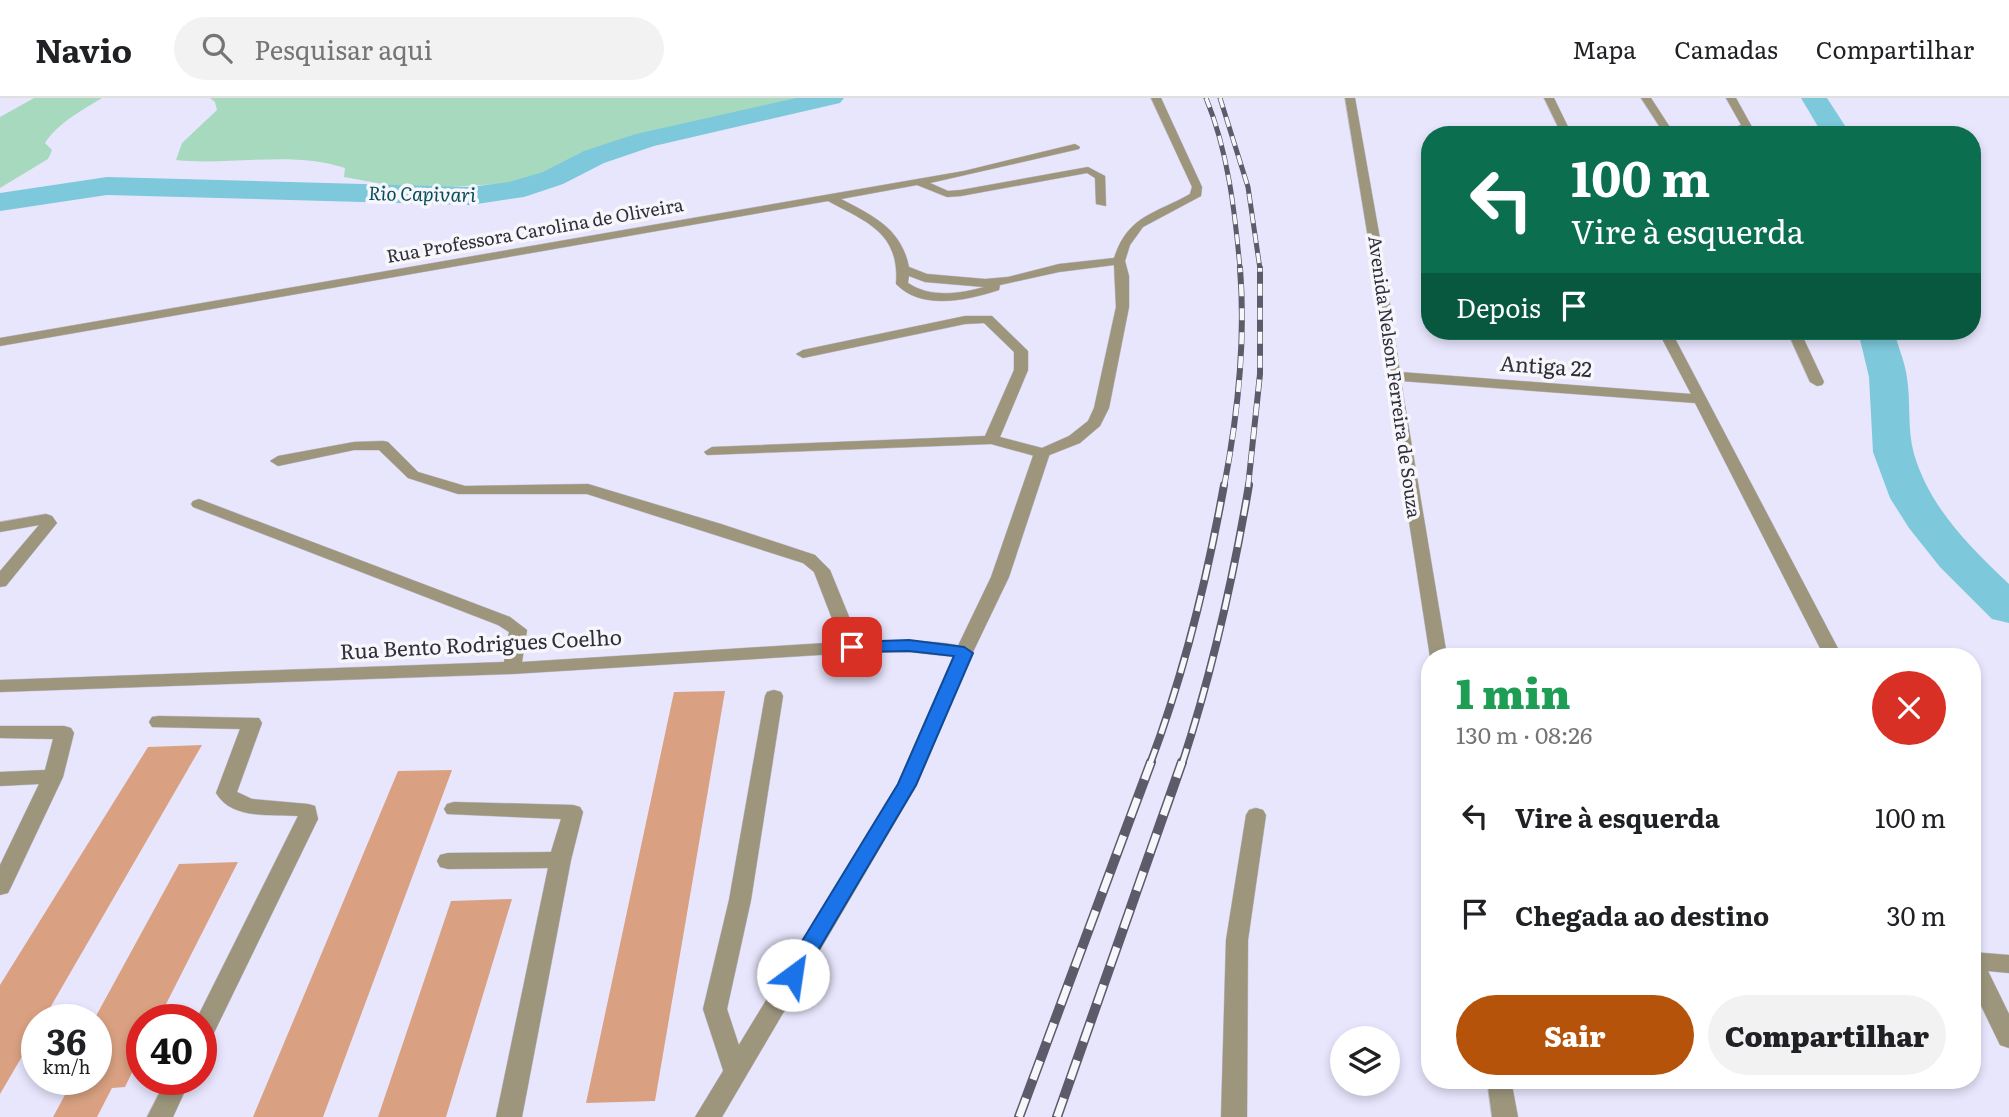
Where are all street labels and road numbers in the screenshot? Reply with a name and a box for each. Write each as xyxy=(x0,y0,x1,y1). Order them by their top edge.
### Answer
street label: Rua Professora Carolina de Oliveira xyxy=(384,190,686,269)
street label: Avenida Nelson Ferreira de Souza xyxy=(1362,234,1429,520)
street label: Antiga 22 xyxy=(1499,346,1593,383)
street label: Rua Bento Rodrigues Coelho xyxy=(339,620,623,665)

